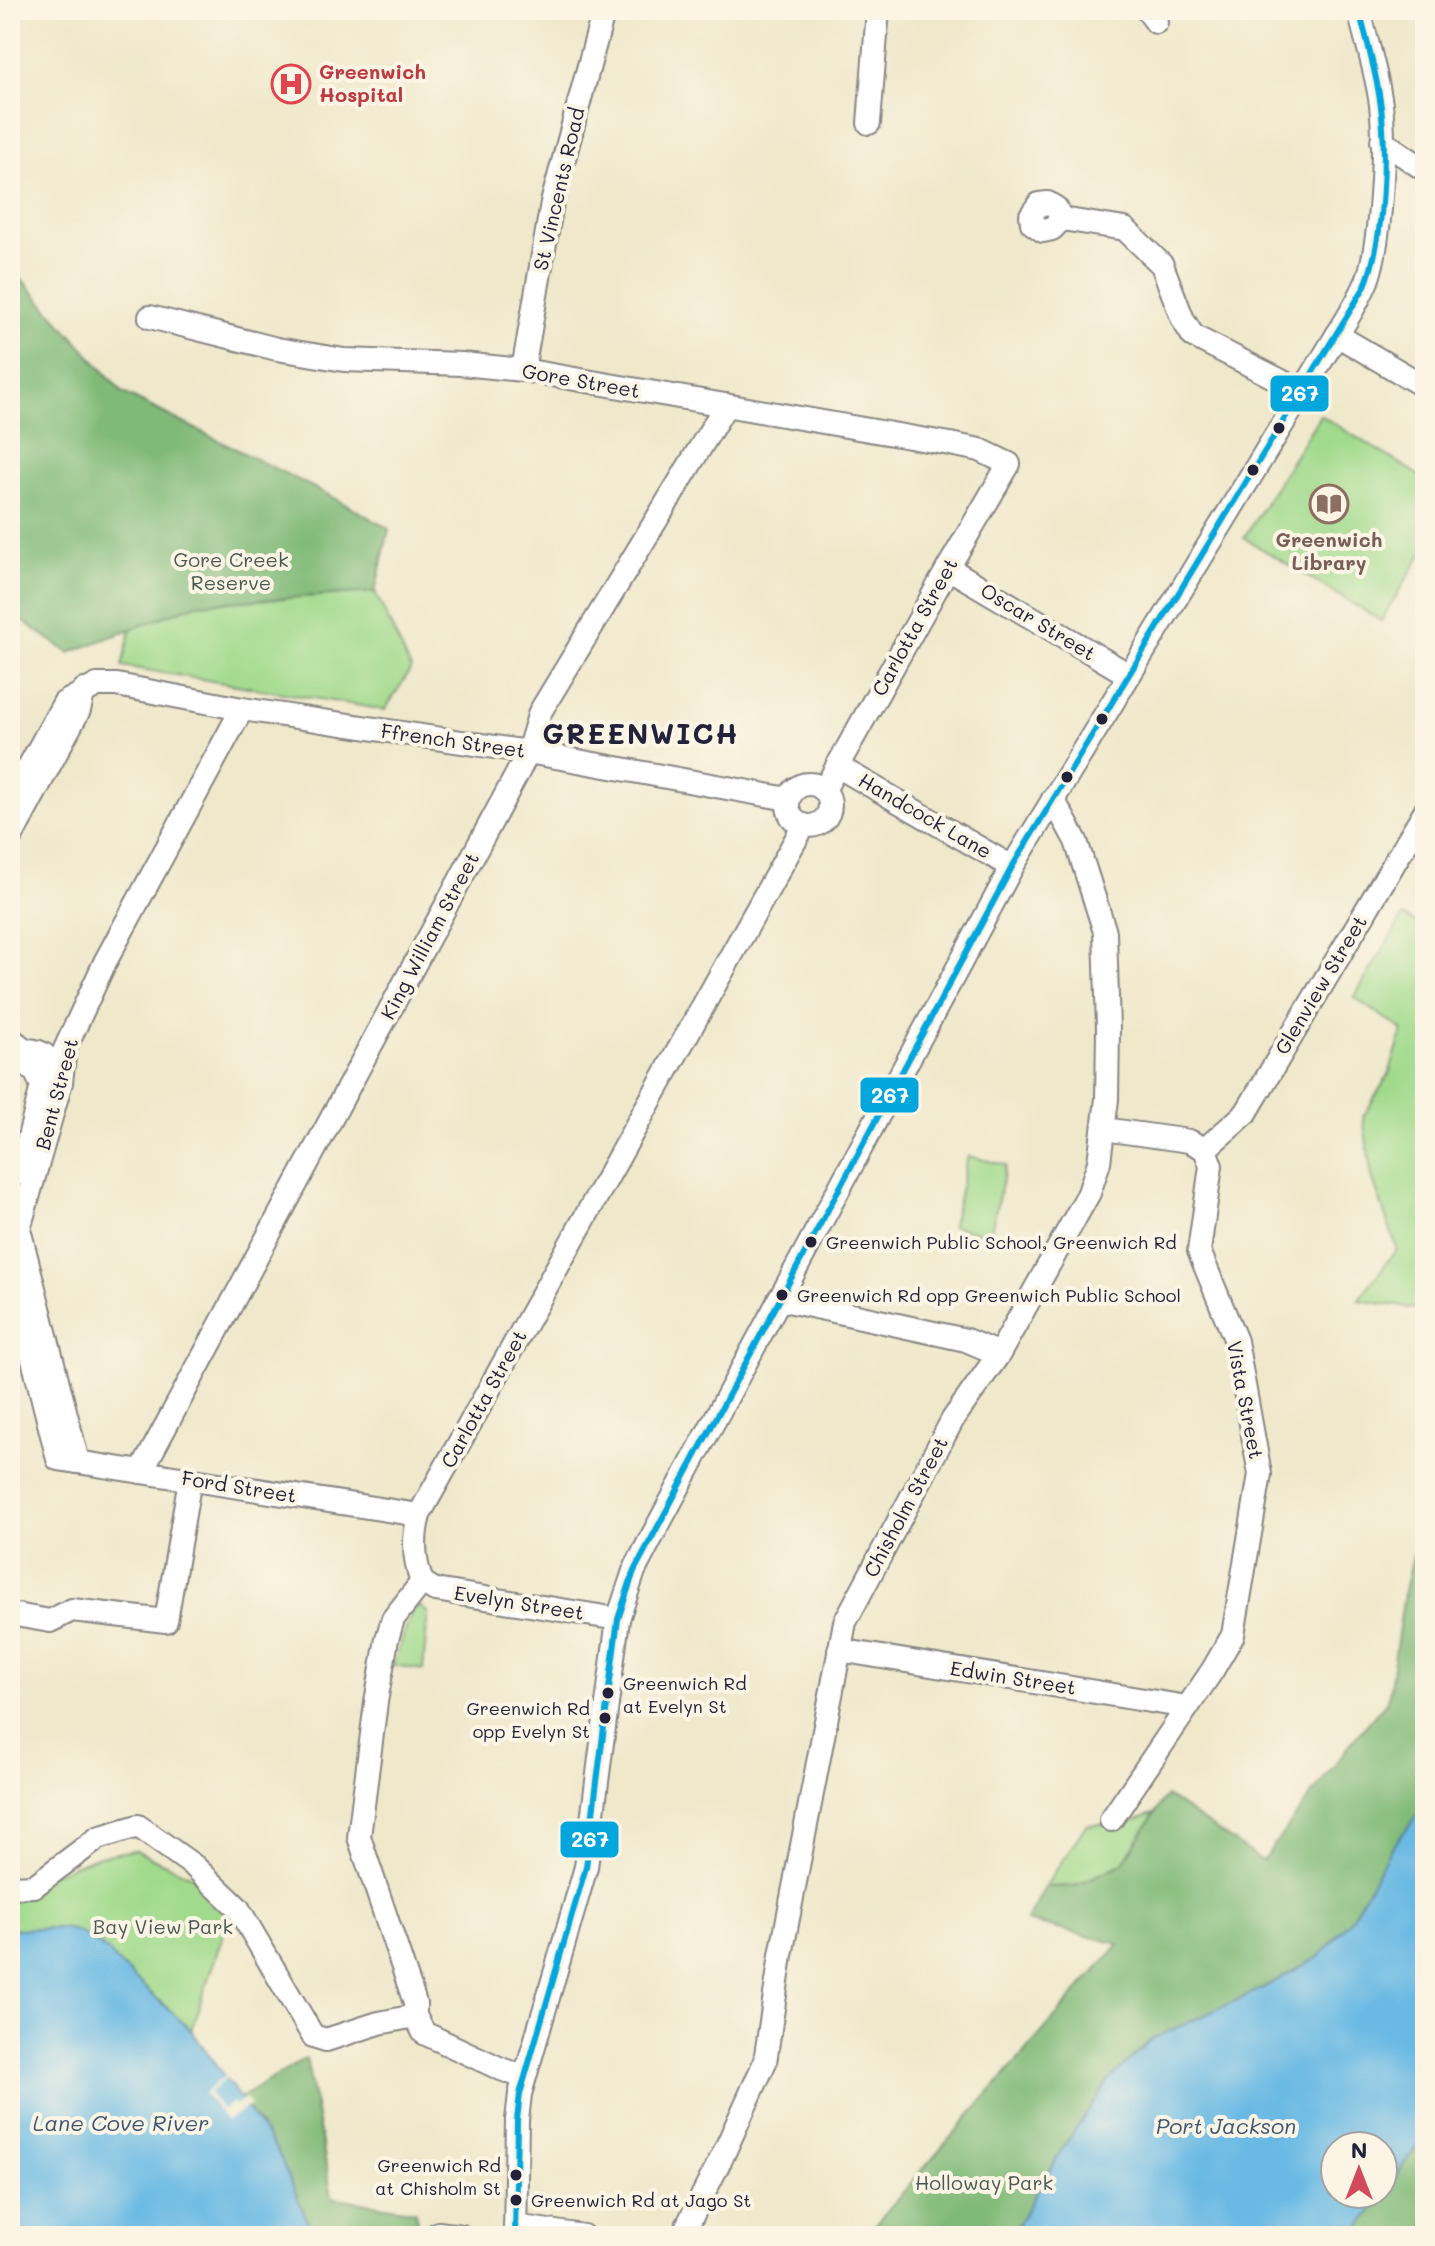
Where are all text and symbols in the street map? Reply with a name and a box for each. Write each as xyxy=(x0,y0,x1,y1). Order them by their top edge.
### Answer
place label: Greenwich Hospital xyxy=(319,58,426,107)
hospital icon: Greenwich Hospital xyxy=(270,63,312,105)
street label: St Vincents Road xyxy=(527,105,589,273)
street label: Gore Street xyxy=(520,357,642,403)
line badge: 267 xyxy=(1269,374,1330,413)
text: 267 xyxy=(1281,378,1319,407)
unlabelled marker xyxy=(1271,420,1287,436)
unlabelled marker xyxy=(1245,462,1261,478)
library icon: Greenwich Library xyxy=(1308,483,1350,525)
place label: Greenwich Library xyxy=(1276,526,1382,575)
park label: Gore Creek Reserve xyxy=(173,546,289,595)
street label: Carlotta Street xyxy=(865,553,963,700)
street label: Oscar Street xyxy=(976,577,1101,666)
unlabelled marker xyxy=(1094,711,1110,727)
district label: GREENWICH xyxy=(542,715,740,751)
street label: Ffrench Street xyxy=(379,717,527,763)
street label: Handcock Lane xyxy=(854,767,997,864)
unlabelled marker xyxy=(1059,769,1075,785)
street label: King William Street xyxy=(374,847,484,1024)
street label: Glenview Street xyxy=(1268,910,1372,1059)
street label: Bent Street xyxy=(29,1035,83,1153)
line badge: 267 xyxy=(859,1076,920,1114)
text: 267 xyxy=(871,1080,909,1109)
place label: Greenwich Public School, Greenwich Rd xyxy=(826,1230,1177,1254)
marker: Greenwich Public School, Greenwich Rd xyxy=(803,1234,819,1250)
place label: Greenwich Rd opp Greenwich Public School xyxy=(797,1283,1181,1307)
marker: Greenwich Rd opp Greenwich Public School xyxy=(774,1287,790,1303)
street label: Carlotta Street xyxy=(434,1325,532,1472)
street label: Vista Street xyxy=(1222,1338,1270,1461)
street label: Chisholm Street xyxy=(857,1432,953,1581)
street label: Ford Street xyxy=(180,1464,298,1508)
street label: Evelyn Street xyxy=(452,1579,586,1625)
street label: Edwin Street xyxy=(948,1654,1078,1700)
place label: Greenwich Rd at Evelyn St xyxy=(623,1671,747,1718)
marker: Greenwich Rd at Evelyn St xyxy=(600,1685,616,1701)
place label: Greenwich Rd opp Evelyn St xyxy=(466,1696,590,1743)
marker: Greenwich Rd opp Evelyn St xyxy=(597,1710,613,1726)
line badge: 267 xyxy=(559,1820,620,1859)
text: 267 xyxy=(571,1824,609,1853)
park label: Bay View Park xyxy=(93,1913,233,1939)
water label: Lane Cove River xyxy=(33,2108,209,2137)
water label: Port Jackson xyxy=(1156,2111,1296,2140)
north arrow xyxy=(1319,2130,1399,2210)
text: N xyxy=(1351,2135,1367,2164)
place label: Greenwich Rd at Chisholm St xyxy=(375,2153,501,2200)
marker: Greenwich Rd at Chisholm St xyxy=(508,2167,524,2183)
park label: Holloway Park xyxy=(915,2169,1053,2195)
place label: Greenwich Rd at Jago St xyxy=(531,2188,751,2212)
marker: Greenwich Rd at Jago St xyxy=(508,2192,524,2208)

